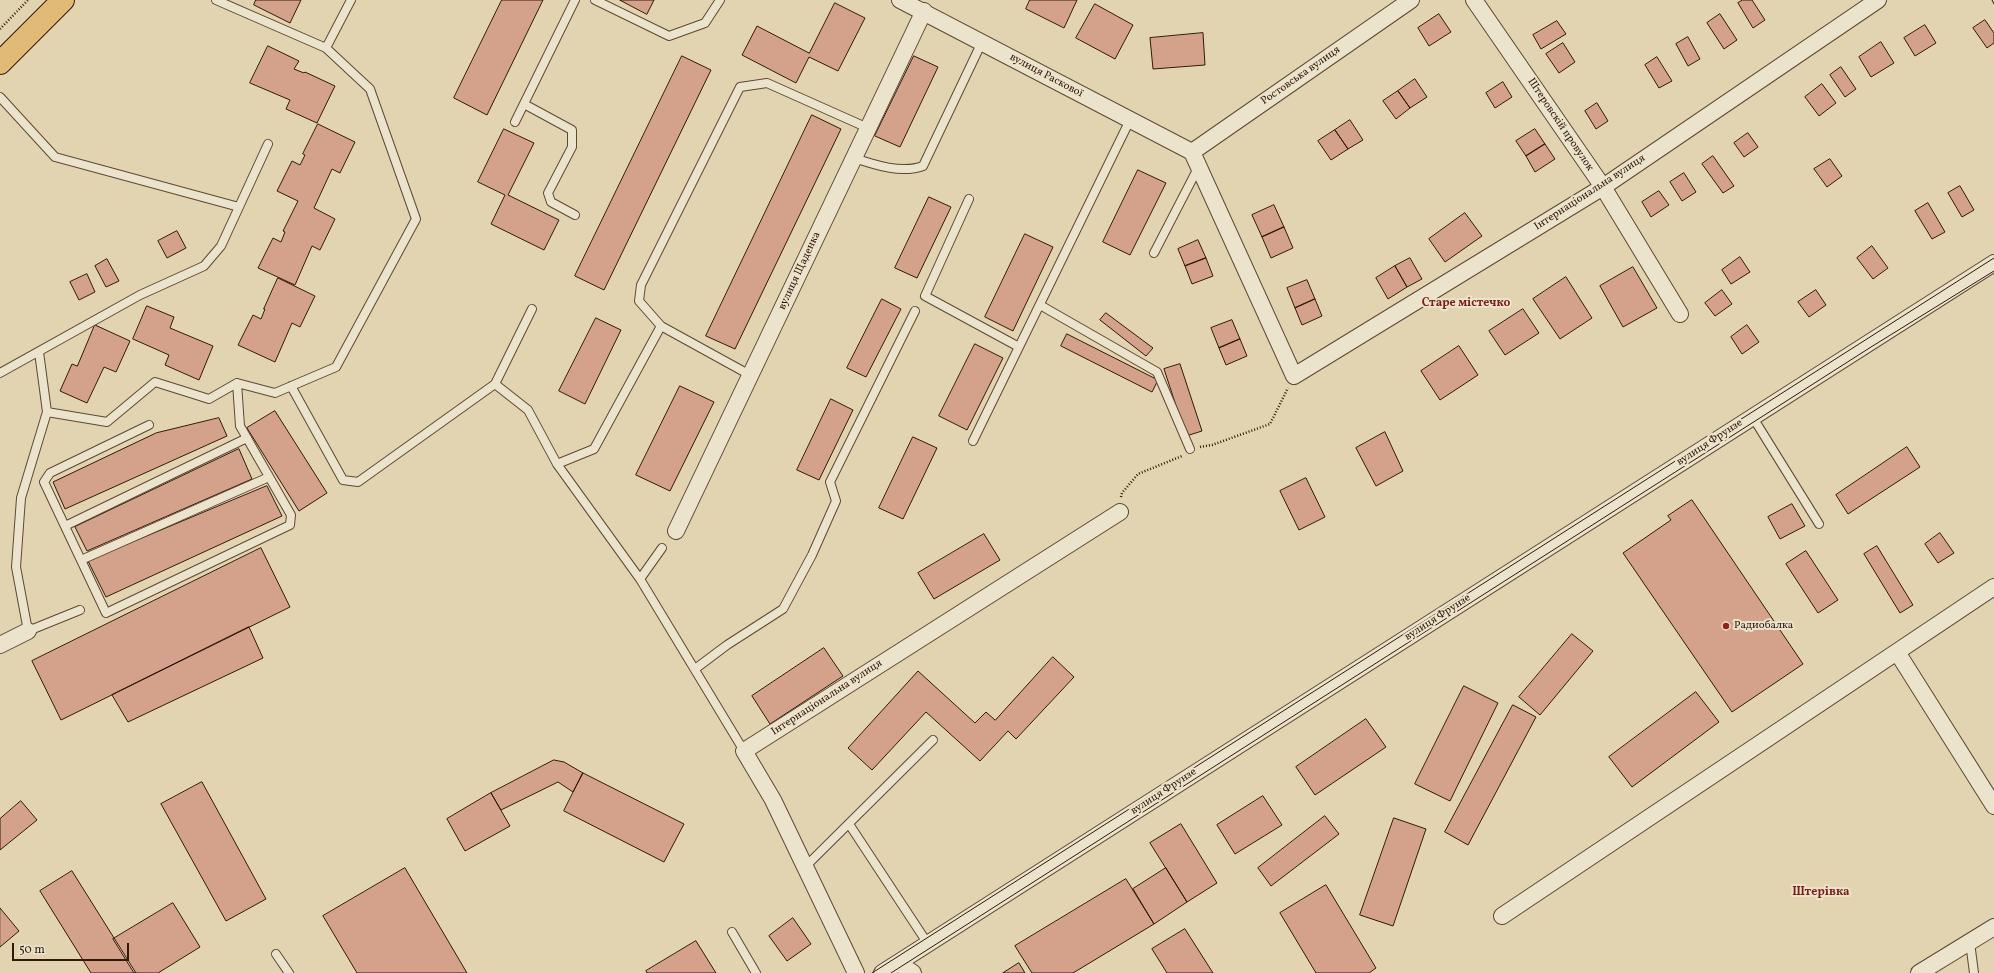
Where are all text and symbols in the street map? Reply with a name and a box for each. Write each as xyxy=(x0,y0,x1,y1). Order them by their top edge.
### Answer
street label: Ростовська вулиця xyxy=(1259,44,1343,108)
street label: вулиця Раскової xyxy=(1007,51,1085,101)
street label: Штеровскій провулок xyxy=(1524,76,1596,174)
street label: Інтернаціональна вулиця xyxy=(1532,152,1648,234)
street label: вулиця Щаденка xyxy=(776,230,824,312)
district label: Старе містечко xyxy=(1422,297,1510,311)
street label: вулиця Фрунзе xyxy=(1675,417,1745,469)
street label: вулиця Фрунзе xyxy=(1403,592,1473,644)
place label: Радиобалка xyxy=(1734,619,1793,633)
marker: Радиобалка xyxy=(1721,621,1731,631)
street label: Інтернаціональна вулиця xyxy=(769,657,885,739)
street label: вулиця Фрунзе xyxy=(1129,766,1199,818)
district label: Штерівка xyxy=(1792,886,1850,900)
scale bar xyxy=(14,935,131,961)
text: 50 m xyxy=(19,942,45,958)

